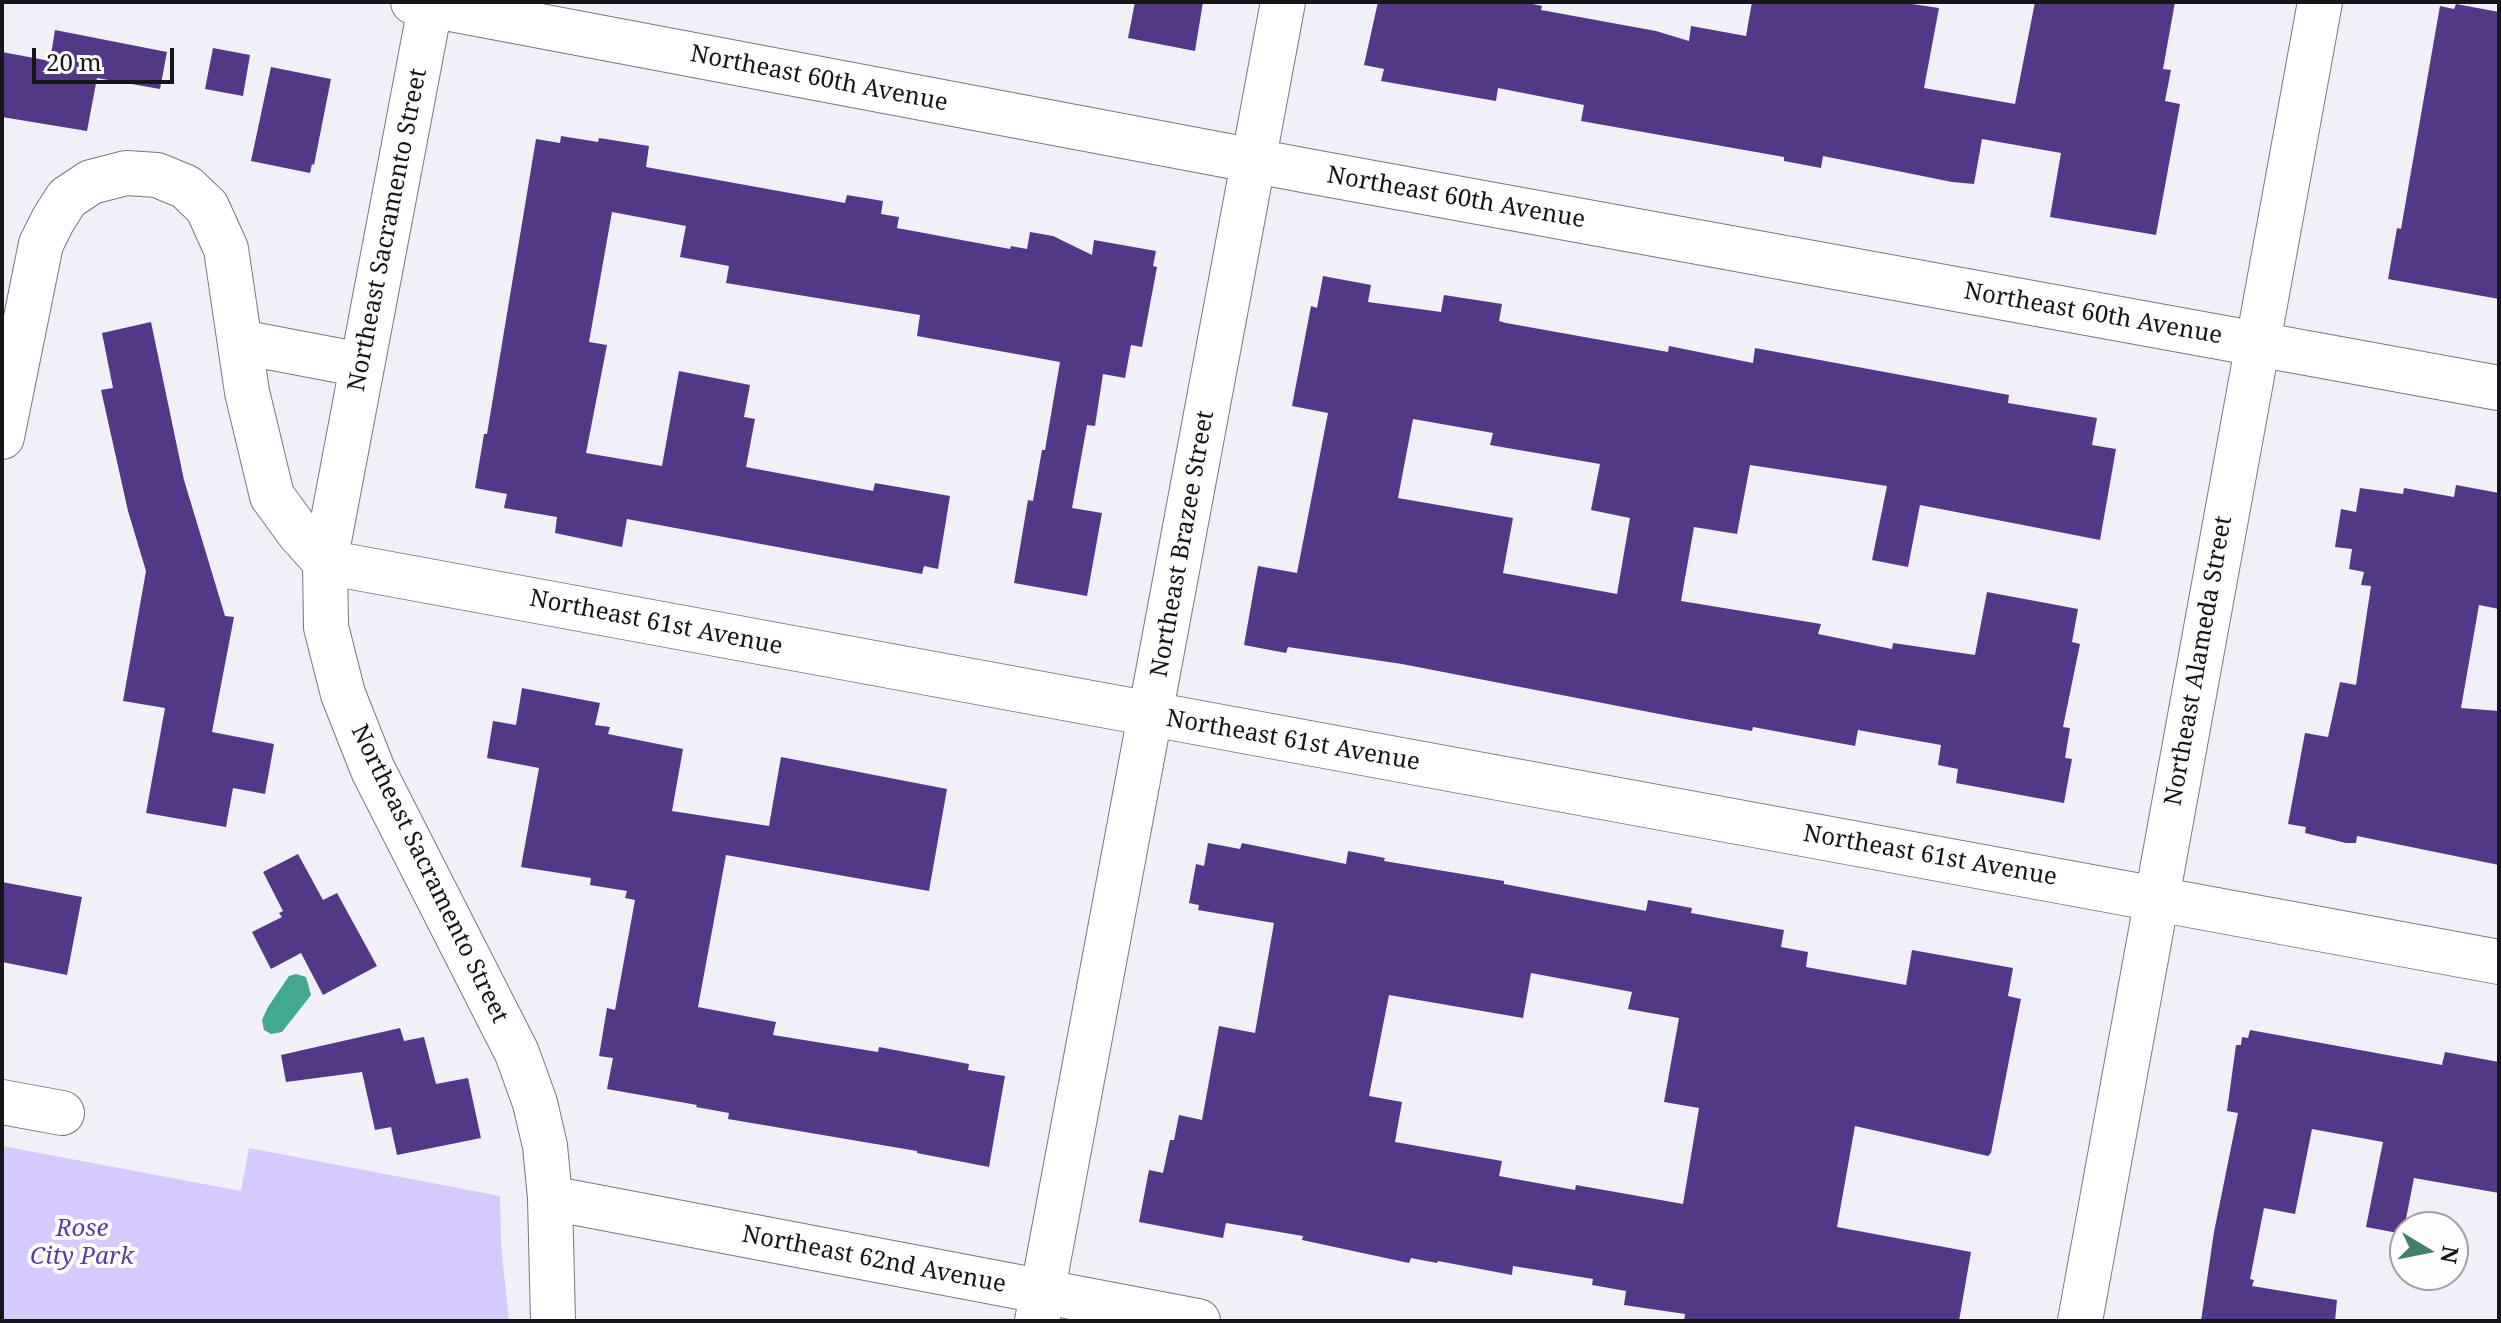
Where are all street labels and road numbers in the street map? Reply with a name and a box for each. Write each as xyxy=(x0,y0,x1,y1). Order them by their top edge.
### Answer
street label: Northeast 60th Avenue xyxy=(688,40,950,118)
street label: Northeast Sacramento Street xyxy=(343,66,433,394)
street label: Northeast 60th Avenue xyxy=(1325,161,1587,235)
street label: Northeast 60th Avenue xyxy=(1962,277,2224,351)
street label: Northeast Brazee Street xyxy=(1145,408,1221,680)
street label: Northeast Alameda Street xyxy=(2159,514,2239,808)
street label: Northeast 61st Avenue xyxy=(527,584,785,662)
street label: Northeast 61st Avenue xyxy=(1164,704,1422,778)
street label: Northeast Sacramento Street xyxy=(344,720,514,1028)
street label: Northeast 61st Avenue xyxy=(1801,819,2059,893)
street label: Northeast 62nd Avenue xyxy=(740,1220,1008,1300)

